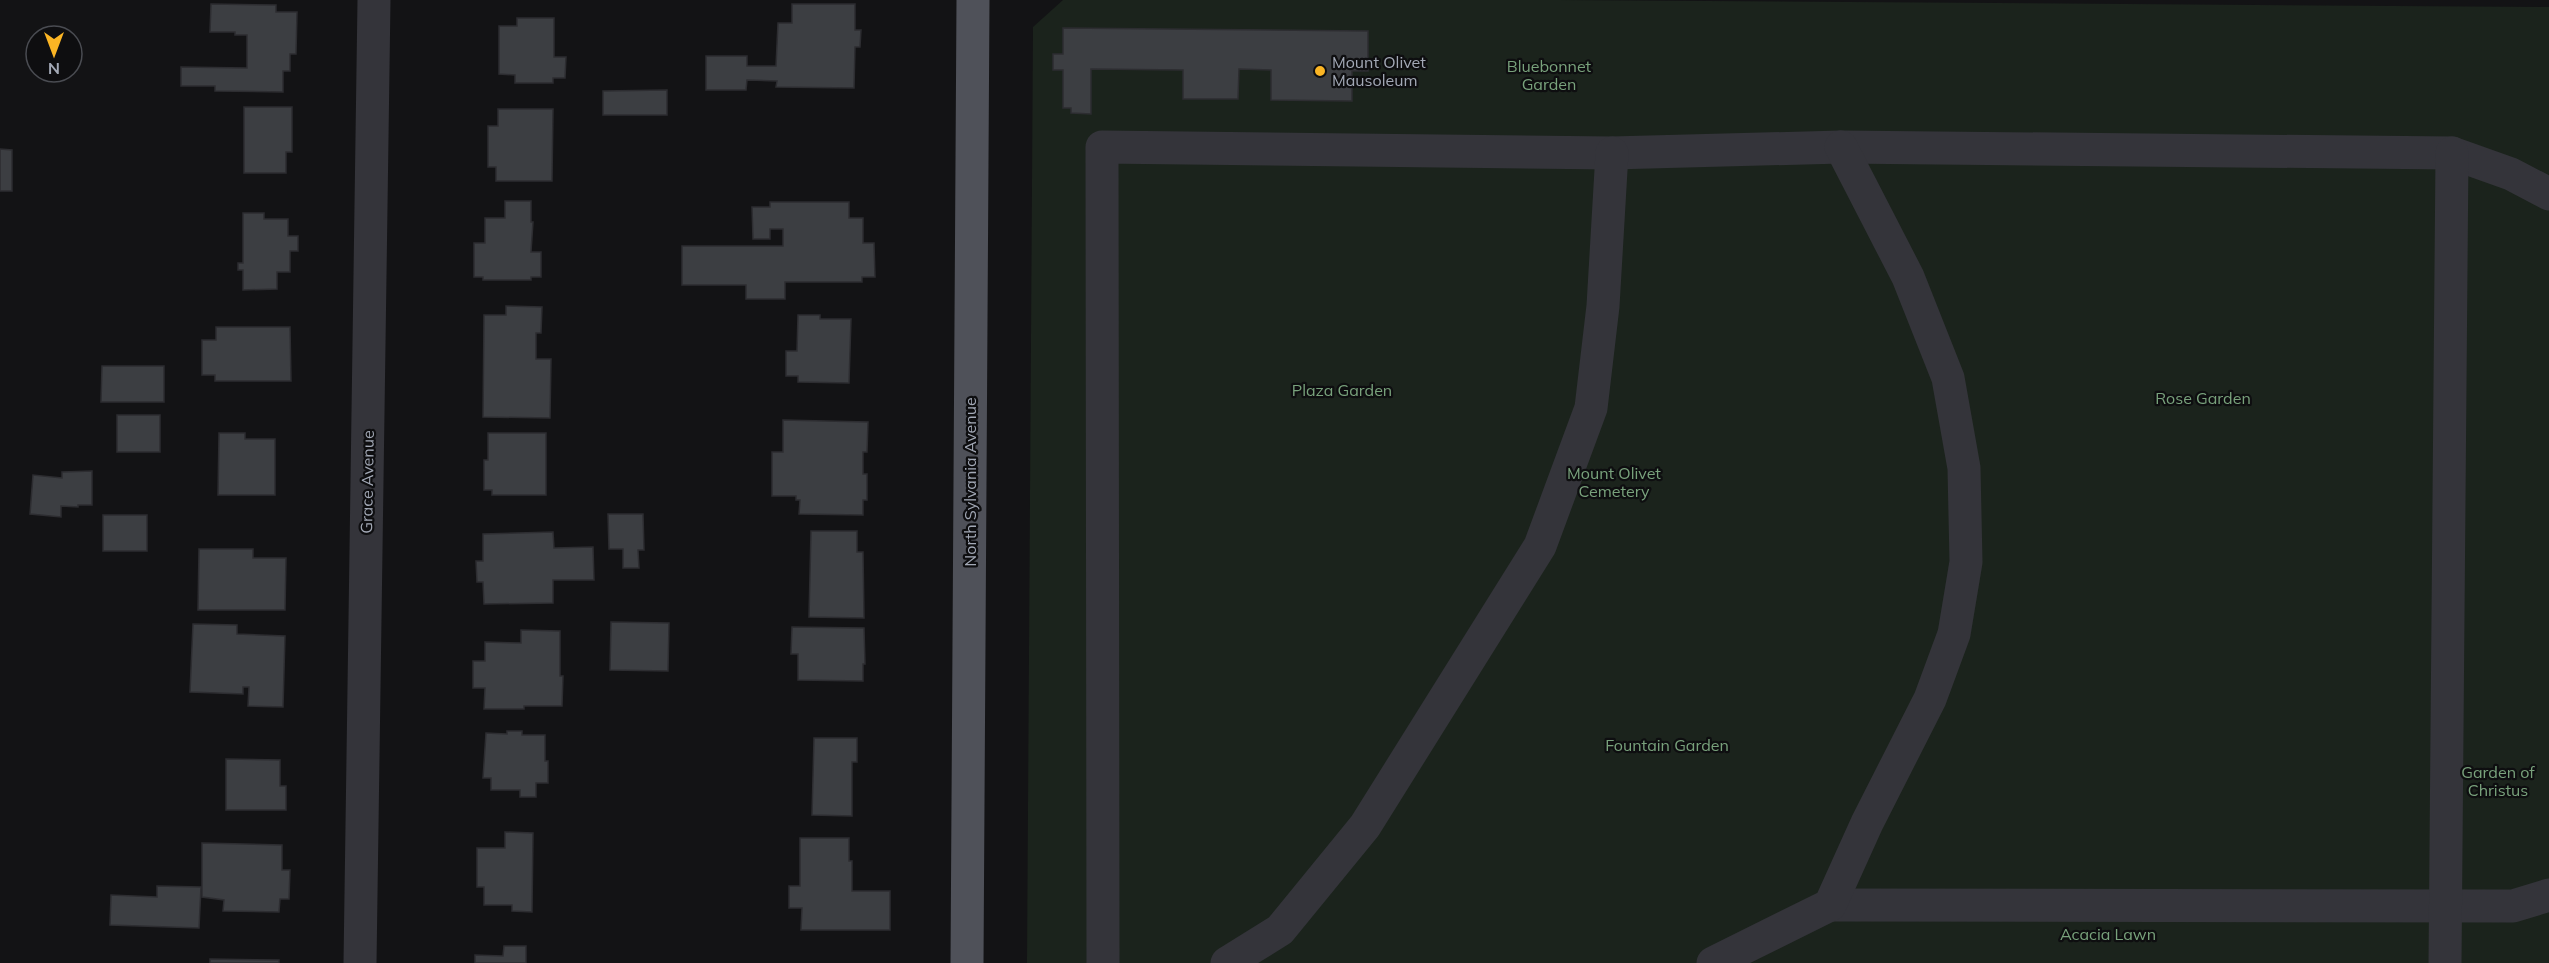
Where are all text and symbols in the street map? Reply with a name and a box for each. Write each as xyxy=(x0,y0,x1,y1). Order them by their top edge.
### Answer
north arrow xyxy=(24,24,84,84)
place label: Mount Olivet Mausoleum xyxy=(1332,52,1426,90)
park label: Bluebonnet Garden xyxy=(1507,56,1592,94)
text: N xyxy=(48,59,60,79)
marker: Mount Olivet Mausoleum xyxy=(1313,64,1327,78)
park label: Plaza Garden xyxy=(1292,380,1392,400)
park label: Rose Garden xyxy=(2155,388,2251,408)
street label: North Sylvania Avenue xyxy=(960,397,980,567)
street label: Grace Avenue xyxy=(356,430,378,534)
park label: Mount Olivet Cemetery xyxy=(1567,463,1661,501)
park label: Fountain Garden xyxy=(1605,735,1729,755)
park label: Garden of Christus xyxy=(2461,762,2535,800)
park label: Acacia Lawn xyxy=(2060,924,2156,944)

